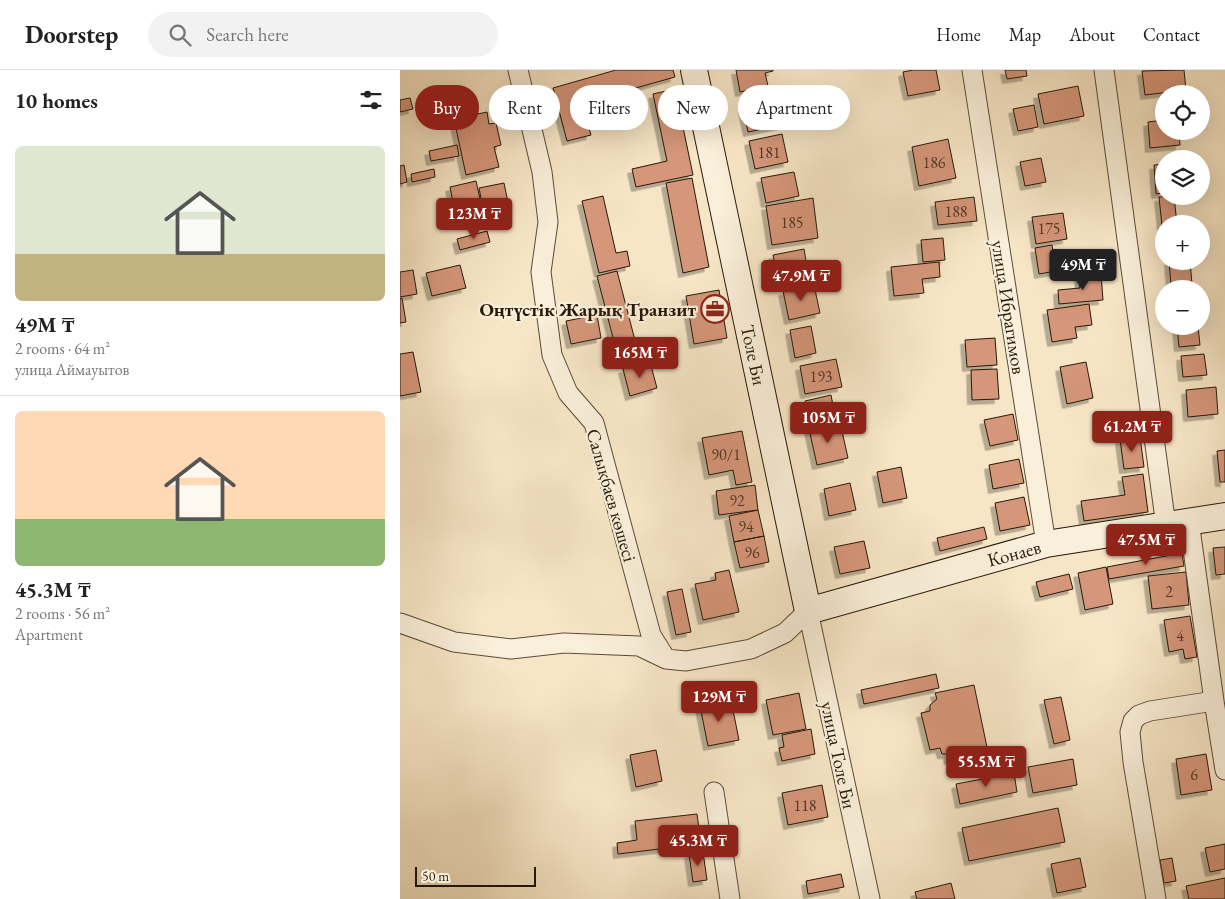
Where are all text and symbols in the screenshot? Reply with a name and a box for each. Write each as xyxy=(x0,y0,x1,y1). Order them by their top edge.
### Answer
search box xyxy=(148,12,498,57)
text: Doorstep xyxy=(25,19,118,50)
icon: search xyxy=(166,21,194,49)
text: Search here xyxy=(206,22,289,47)
text: Home xyxy=(936,23,981,46)
text: Map xyxy=(1009,23,1041,46)
text: About xyxy=(1069,23,1115,46)
text: Contact xyxy=(1143,23,1200,46)
chip: Buy xyxy=(415,85,479,130)
chip: Rent xyxy=(489,85,560,130)
chip: Filters xyxy=(570,85,648,130)
chip: New xyxy=(658,85,728,130)
chip: Apartment xyxy=(738,85,850,130)
map controls xyxy=(1155,85,1210,335)
button: locate xyxy=(1155,85,1210,140)
icon: filters xyxy=(357,86,385,114)
text: 10 homes xyxy=(15,87,98,114)
house number: 181 xyxy=(757,142,781,163)
button: layers xyxy=(1155,150,1210,205)
house number: 186 xyxy=(922,152,946,173)
icon: home xyxy=(155,178,245,268)
pin: 123M ₸ xyxy=(433,198,515,240)
house number: 188 xyxy=(944,201,968,222)
text: 123M ₸ xyxy=(447,203,501,224)
house number: 185 xyxy=(780,212,804,233)
button: + xyxy=(1155,215,1210,270)
house number: 175 xyxy=(1037,218,1061,239)
street label: улица Ибрагимов xyxy=(986,238,1031,376)
pin: 49M ₸ xyxy=(1048,248,1118,291)
text: 49M ₸ xyxy=(1060,254,1106,275)
pin: 47.9M ₸ xyxy=(755,260,847,302)
text: 47.9M ₸ xyxy=(772,265,830,286)
button: − xyxy=(1155,280,1210,335)
office icon: Оңтүстік Жарық Транзит xyxy=(700,294,730,324)
place label: Оңтүстік Жарық Транзит xyxy=(479,297,696,322)
text: 49M ₸ xyxy=(15,311,74,338)
street label: Толе Би xyxy=(735,323,772,388)
pin: 165M ₸ xyxy=(599,336,681,379)
text: 2 rooms · 64 m² xyxy=(15,338,110,359)
text: 165M ₸ xyxy=(613,342,667,363)
text: улица Аймауытов xyxy=(15,359,129,380)
house number: 193 xyxy=(809,366,833,387)
pin: 105M ₸ xyxy=(787,402,869,444)
text: 105M ₸ xyxy=(801,407,855,428)
pin: 61.2M ₸ xyxy=(1086,410,1178,453)
text: 61.2M ₸ xyxy=(1103,416,1161,437)
street label: Салықбаев көшесі xyxy=(581,426,643,565)
icon: home xyxy=(155,444,245,534)
house number: 90/1 xyxy=(711,444,741,465)
house number: 92 xyxy=(729,490,745,511)
house number: 94 xyxy=(738,516,754,537)
pin: 47.5M ₸ xyxy=(1100,524,1192,566)
text: 47.5M ₸ xyxy=(1117,529,1175,550)
street label: Конаев xyxy=(985,534,1044,573)
house number: 96 xyxy=(744,542,760,563)
text: 45.3M ₸ xyxy=(15,576,91,603)
house number: 2 xyxy=(1165,581,1173,602)
text: 2 rooms · 56 m² xyxy=(15,603,110,624)
text: Apartment xyxy=(15,624,83,645)
house number: 4 xyxy=(1176,625,1184,646)
pin: 129M ₸ xyxy=(678,680,760,723)
text: 129M ₸ xyxy=(692,686,746,707)
street label: улица Толе Би xyxy=(815,699,862,811)
pin: 55.5M ₸ xyxy=(940,746,1032,788)
text: 55.5M ₸ xyxy=(957,751,1015,772)
house number: 6 xyxy=(1190,764,1198,785)
house number: 118 xyxy=(793,795,817,816)
pin: 45.3M ₸ xyxy=(652,824,744,867)
text: 45.3M ₸ xyxy=(669,830,727,851)
scale bar xyxy=(415,864,536,887)
text: 50 m xyxy=(422,867,449,885)

